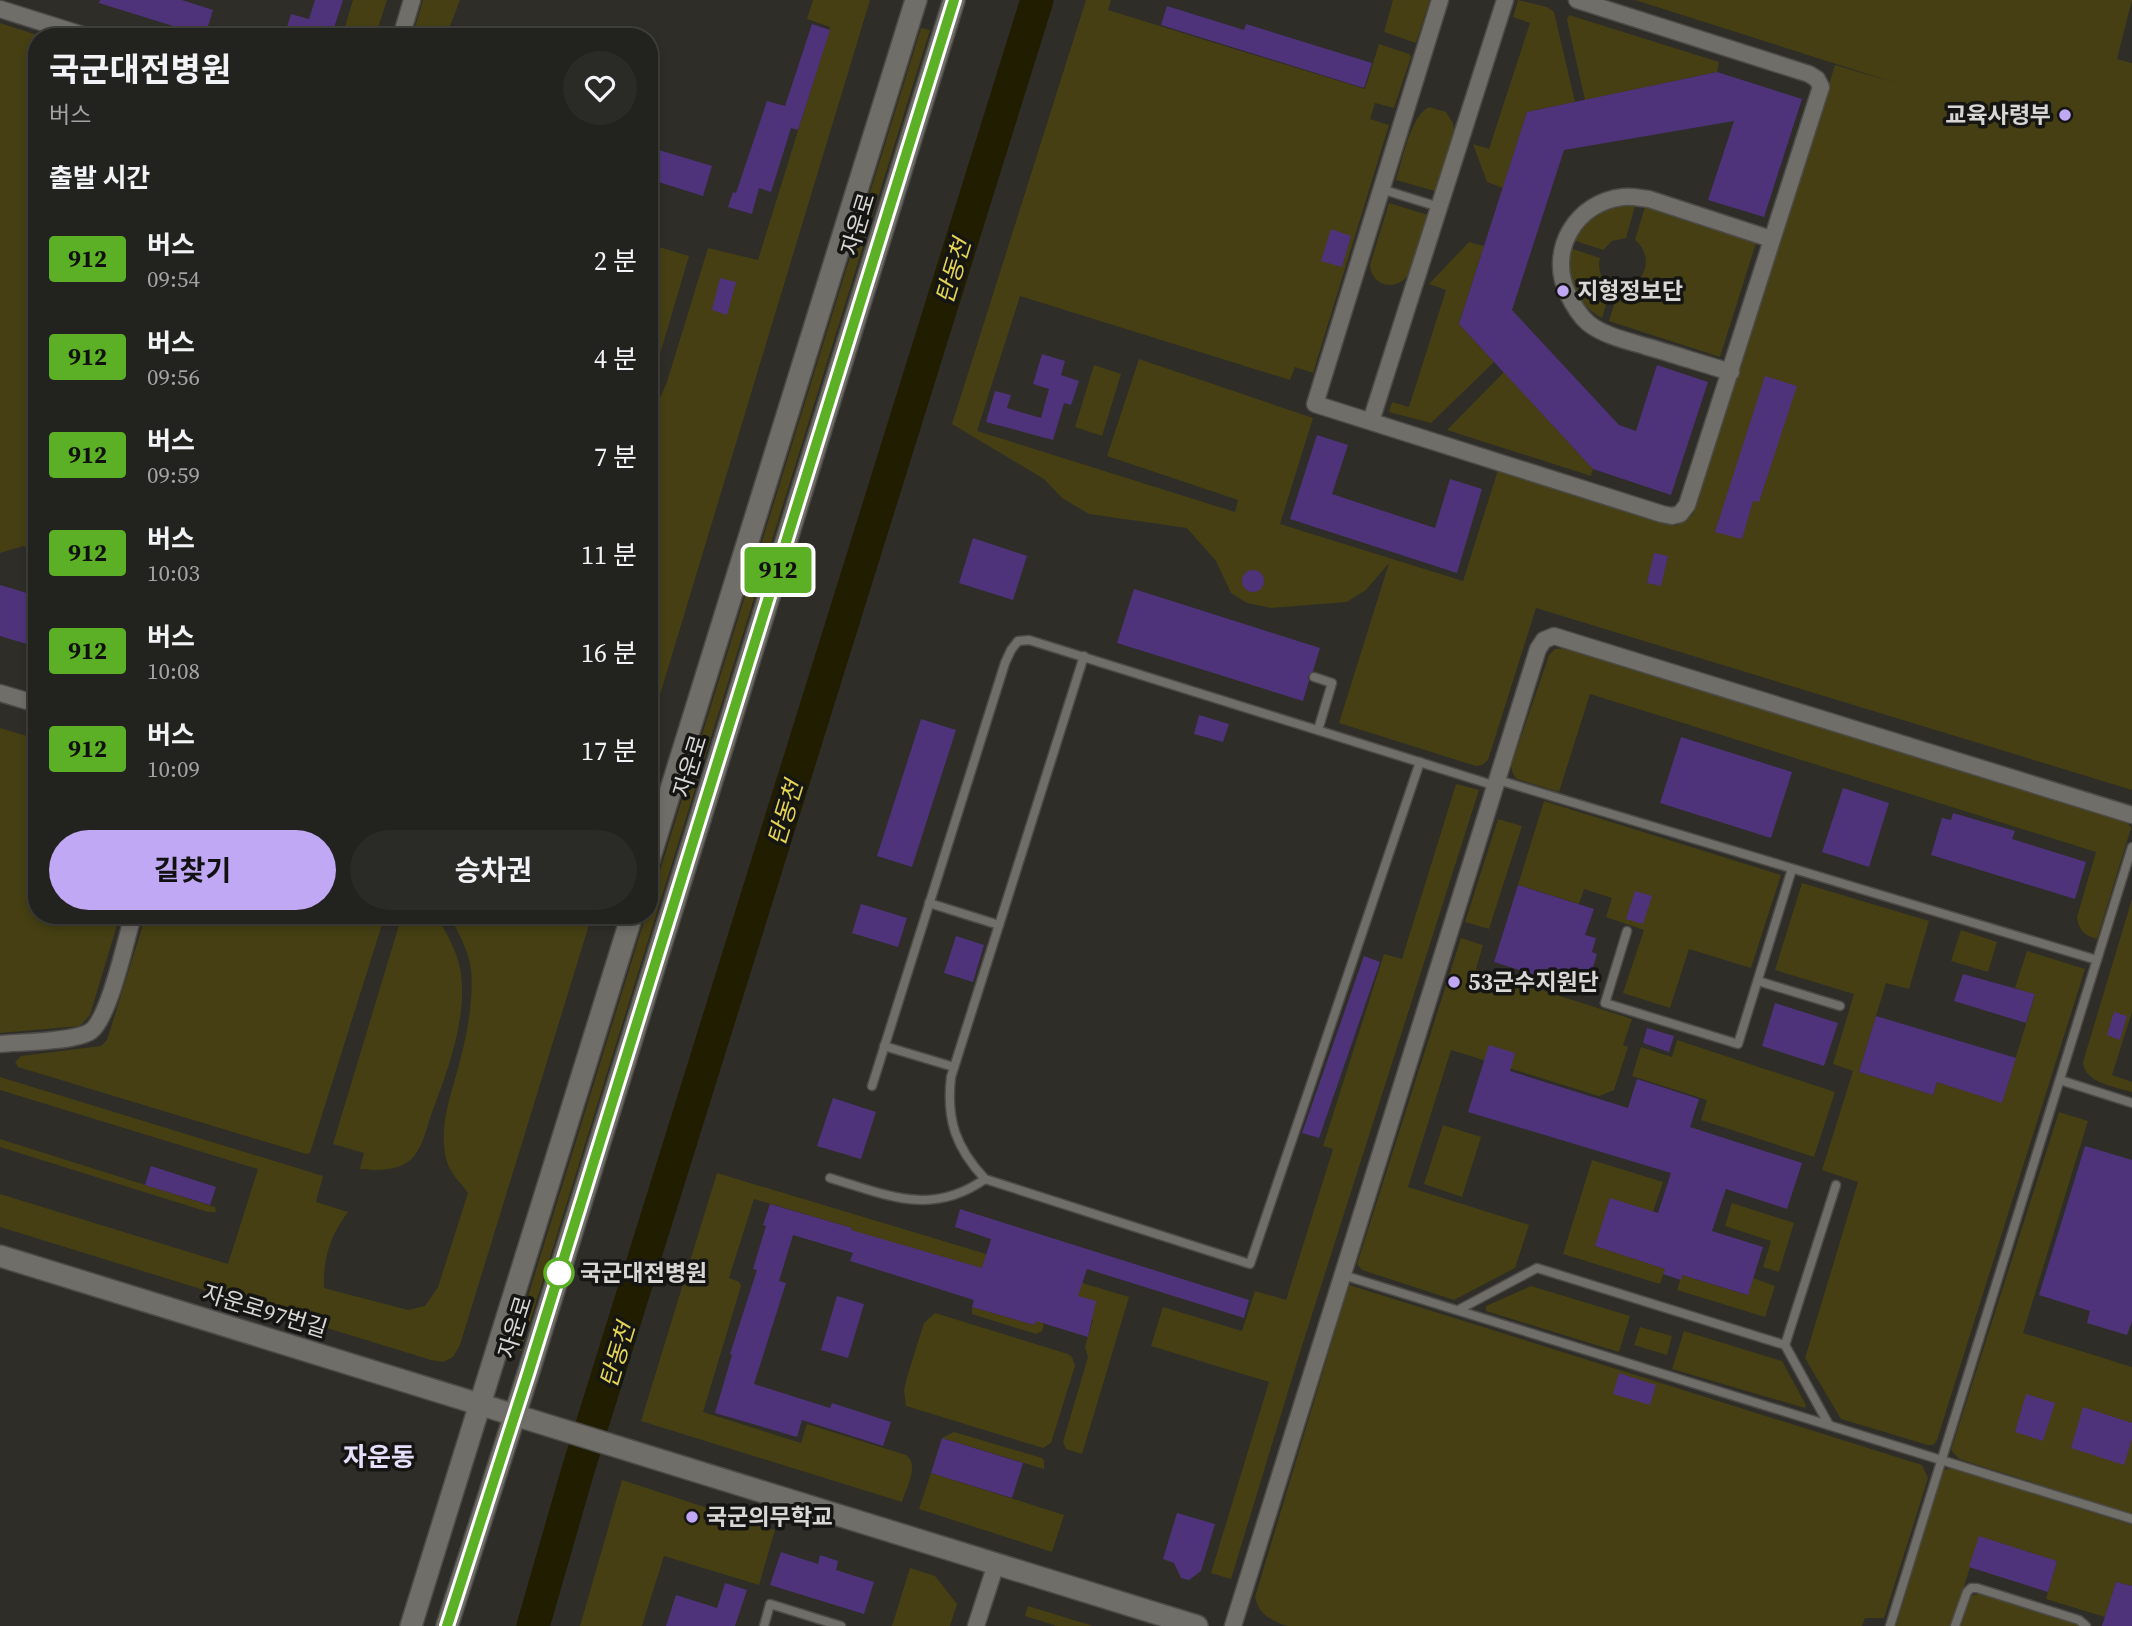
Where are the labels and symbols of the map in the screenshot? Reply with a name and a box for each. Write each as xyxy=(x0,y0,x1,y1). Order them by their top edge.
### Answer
place label: 교육사령부 xyxy=(1945,99,2051,131)
marker: 교육사령부 xyxy=(2057,107,2073,123)
street label: 자운로 xyxy=(833,189,883,259)
water label: 탄동천 xyxy=(928,232,979,308)
place label: 지형정보단 xyxy=(1577,275,1683,307)
marker: 지형정보단 xyxy=(1555,283,1571,299)
line badge: 912 xyxy=(738,547,818,593)
street label: 자운로 xyxy=(665,731,715,801)
water label: 탄동천 xyxy=(760,774,811,850)
place label: 53군수지원단 xyxy=(1468,966,1599,998)
marker: 53군수지원단 xyxy=(1446,974,1462,990)
place label: 국군대전병원 xyxy=(580,1257,707,1289)
marker: 국군대전병원 xyxy=(544,1258,574,1288)
street label: 자운로97번길 xyxy=(199,1277,331,1345)
street label: 자운로 xyxy=(490,1292,540,1362)
water label: 탄동천 xyxy=(592,1316,643,1392)
district label: 자운동 xyxy=(343,1439,415,1475)
place label: 국군의무학교 xyxy=(706,1501,833,1533)
marker: 국군의무학교 xyxy=(684,1509,700,1525)

